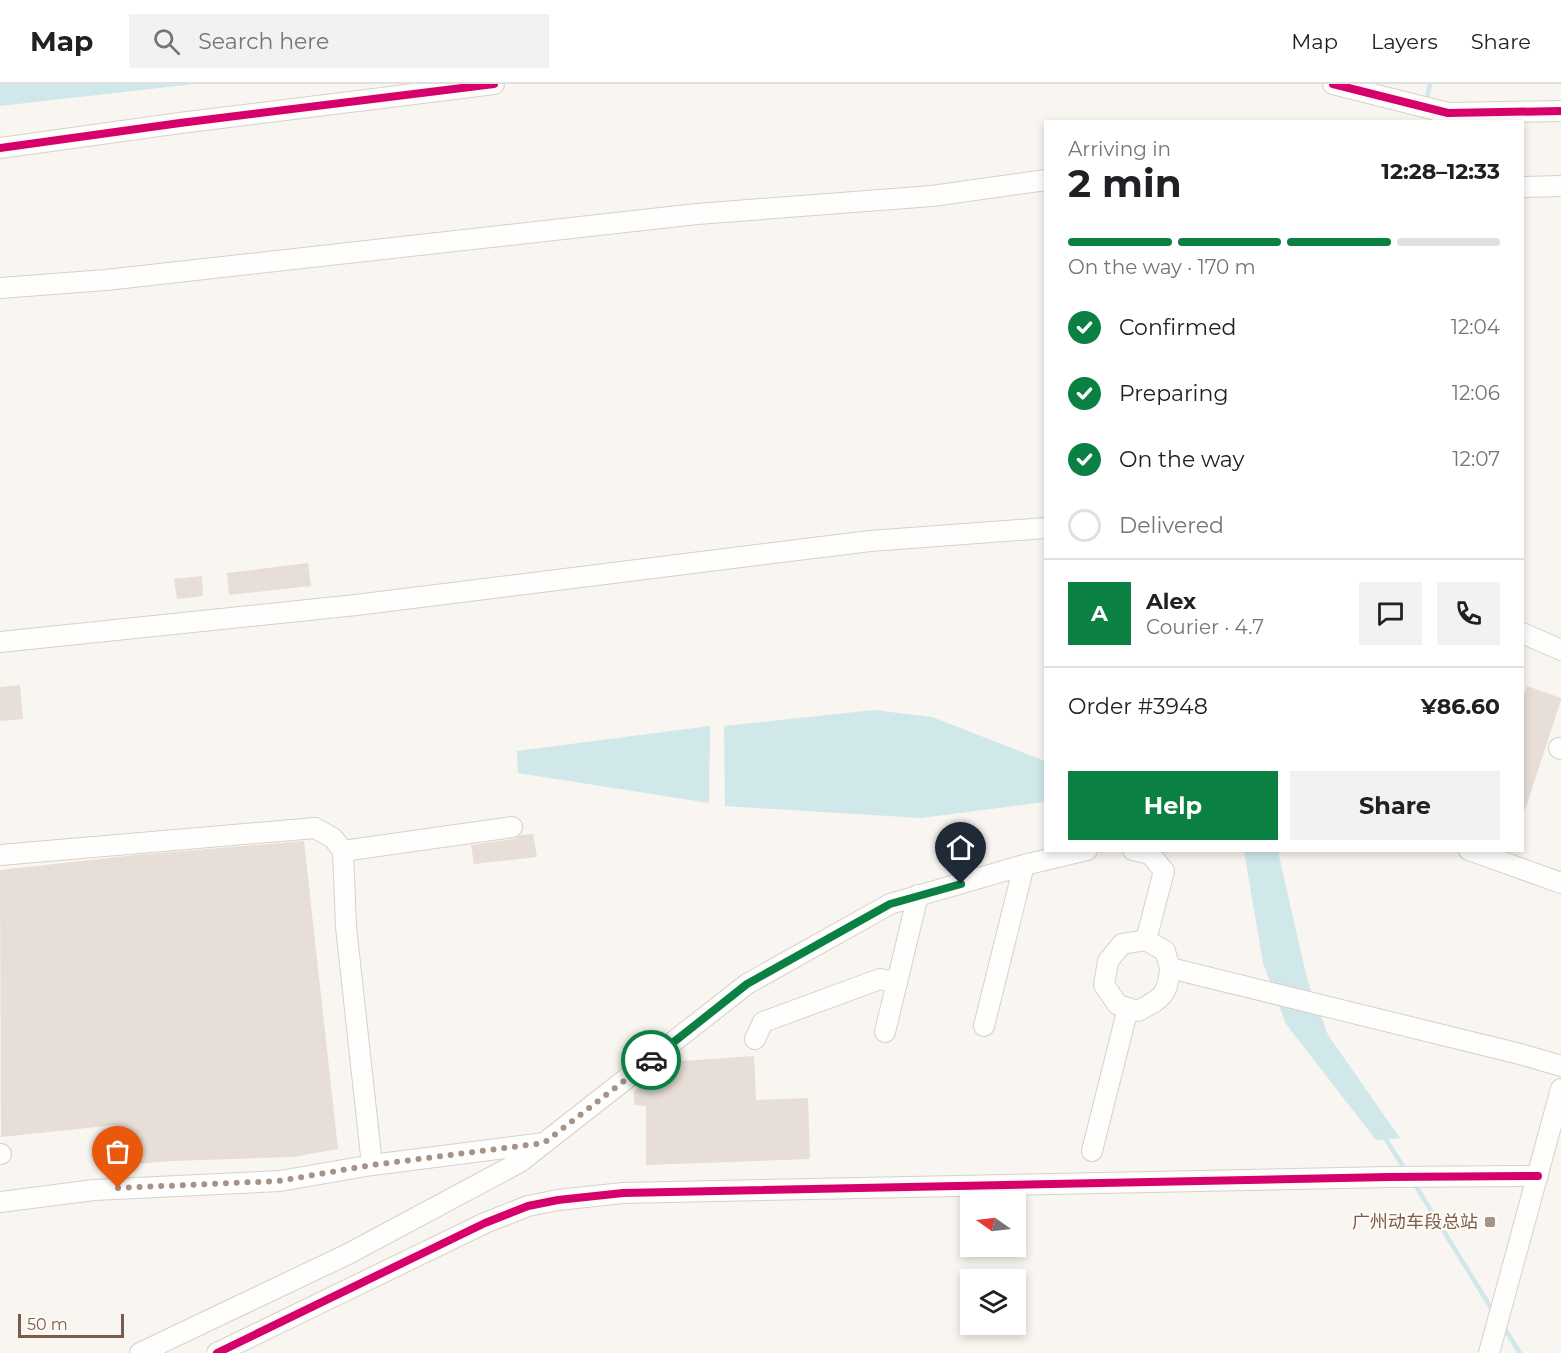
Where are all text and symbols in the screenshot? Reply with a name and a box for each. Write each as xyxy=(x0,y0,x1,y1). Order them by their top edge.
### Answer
search box xyxy=(129,14,549,68)
text: Map xyxy=(30,24,93,58)
icon: search xyxy=(150,25,183,58)
text: Search here xyxy=(198,28,329,55)
text: Map xyxy=(1291,29,1338,54)
text: Layers xyxy=(1371,29,1438,54)
text: Share xyxy=(1471,29,1531,54)
text: Arriving in xyxy=(1068,137,1171,161)
text: 12:28–12:33 xyxy=(1381,158,1500,185)
text: 2 min xyxy=(1068,159,1182,207)
text: On the way · 170 m xyxy=(1068,255,1256,279)
icon: check xyxy=(1068,311,1101,344)
text: Confirmed xyxy=(1119,314,1236,341)
text: 12:04 xyxy=(1451,315,1500,339)
icon: check xyxy=(1068,377,1101,410)
text: Preparing xyxy=(1119,380,1228,407)
text: 12:06 xyxy=(1452,381,1500,405)
icon: check xyxy=(1068,443,1101,476)
text: On the way xyxy=(1119,446,1244,473)
text: 12:07 xyxy=(1452,447,1500,471)
text: Delivered xyxy=(1119,512,1224,539)
button: chat xyxy=(1359,582,1422,645)
button: phone xyxy=(1437,582,1500,645)
text: Alex xyxy=(1146,588,1196,615)
text: A xyxy=(1091,600,1108,627)
text: Courier · 4.7 xyxy=(1146,615,1264,639)
text: Order #3948 xyxy=(1068,693,1208,720)
text: ¥86.60 xyxy=(1421,693,1500,720)
button: Help xyxy=(1068,771,1278,840)
button: Share xyxy=(1290,771,1500,840)
pin xyxy=(935,822,986,884)
icon: home xyxy=(944,831,977,864)
courier xyxy=(621,1030,681,1090)
icon: car xyxy=(635,1044,668,1077)
pin xyxy=(92,1126,143,1188)
icon: bag xyxy=(101,1135,134,1168)
north arrow xyxy=(960,1191,1026,1257)
map controls xyxy=(960,1191,1026,1335)
place label: 广州动车段总站 xyxy=(1352,1211,1478,1233)
marker: 广州动车段总站 xyxy=(1483,1215,1497,1229)
button: layers xyxy=(960,1269,1026,1335)
scale bar xyxy=(18,1311,124,1338)
text: 50 m xyxy=(27,1315,68,1334)

